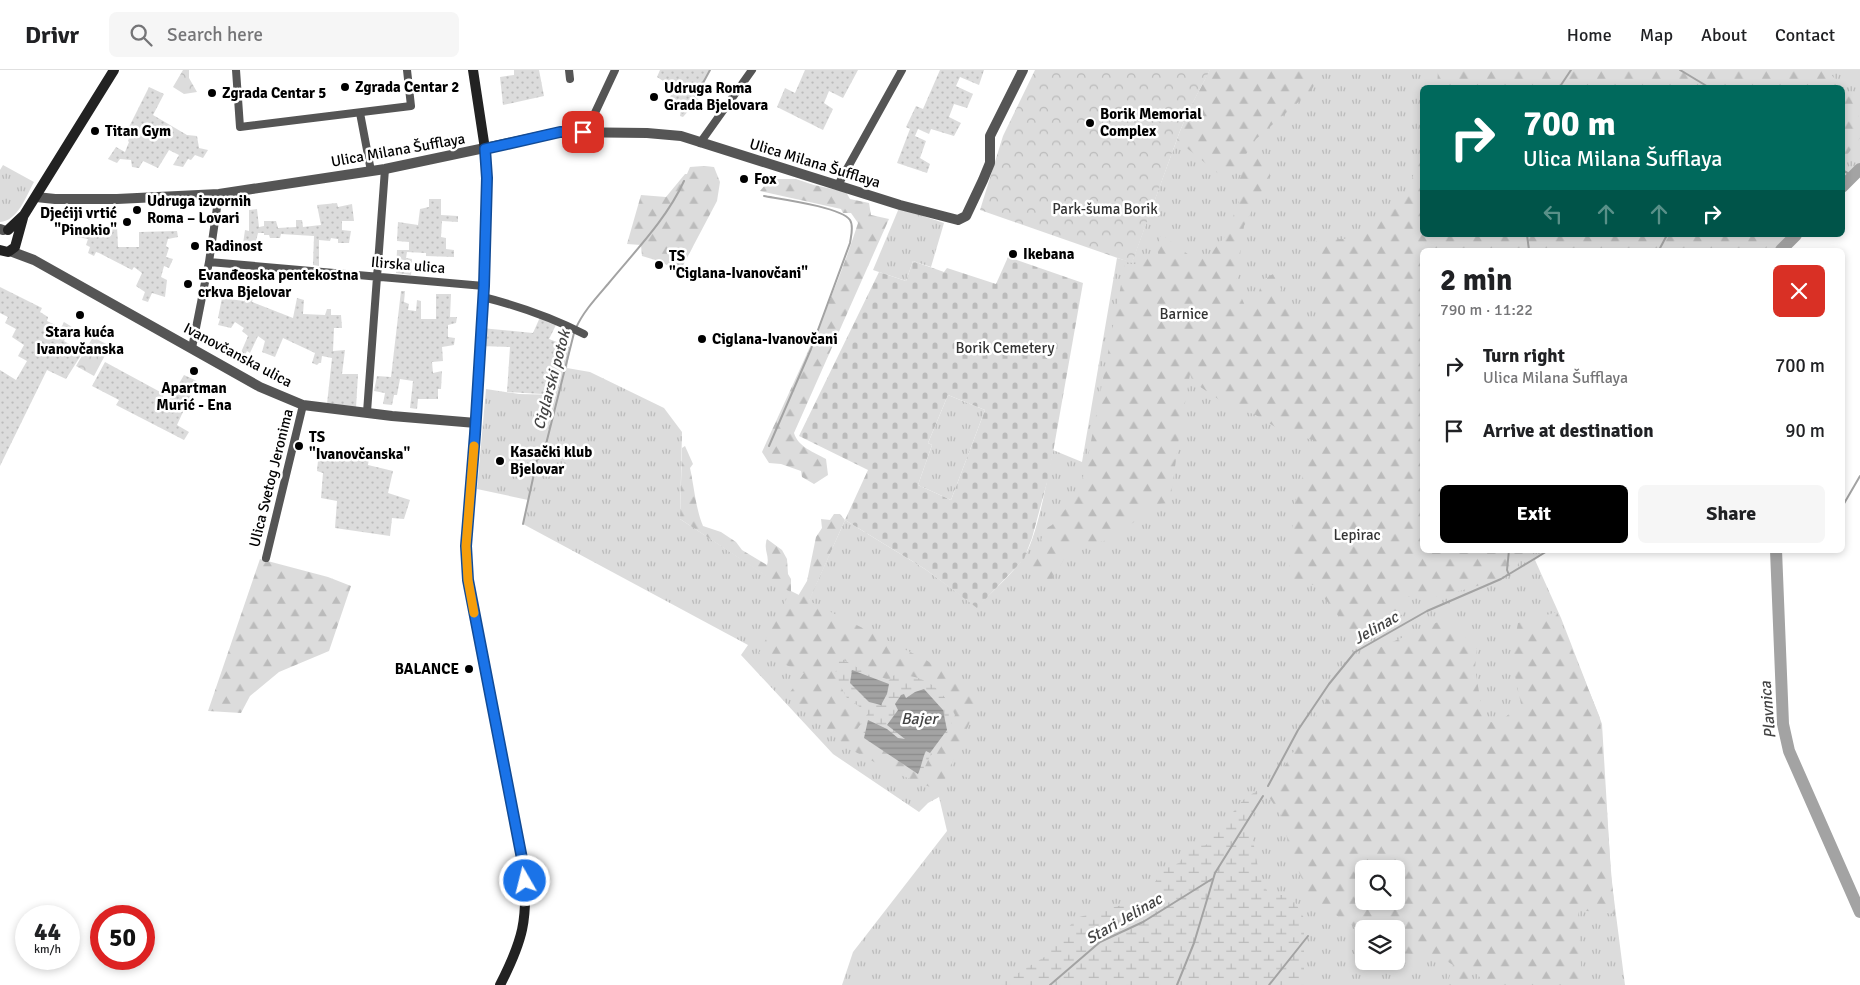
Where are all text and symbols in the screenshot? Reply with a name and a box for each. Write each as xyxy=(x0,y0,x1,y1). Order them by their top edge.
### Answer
search box xyxy=(109,12,459,57)
text: Drivr xyxy=(25,20,79,50)
icon: search xyxy=(127,21,155,49)
text: Search here xyxy=(167,23,263,47)
text: Home xyxy=(1567,24,1612,46)
text: Map xyxy=(1640,24,1673,46)
text: About xyxy=(1701,24,1747,46)
text: Contact xyxy=(1775,24,1835,46)
place label: Zgrada Centar 2 xyxy=(355,78,459,96)
place label: Udruga Roma Grada Bjelovara xyxy=(664,79,768,114)
marker: Zgrada Centar 2 xyxy=(339,81,351,93)
place label: Zgrada Centar 5 xyxy=(222,84,326,102)
marker: Zgrada Centar 5 xyxy=(206,87,218,99)
marker: Udruga Roma Grada Bjelovara xyxy=(648,91,660,103)
text: 700 m xyxy=(1523,102,1616,145)
place label: Borik Memorial Complex xyxy=(1100,105,1202,140)
icon: right xyxy=(1440,105,1505,170)
pin xyxy=(562,111,604,153)
marker: Borik Memorial Complex xyxy=(1084,117,1096,129)
icon: arrive xyxy=(569,118,597,146)
place label: Titan Gym xyxy=(105,122,171,140)
marker: Titan Gym xyxy=(89,125,101,137)
street label: Ulica Milana Šufflaya xyxy=(329,128,467,171)
street label: Ulica Milana Šufflaya xyxy=(747,134,883,191)
text: Ulica Milana Šufflaya xyxy=(1523,145,1722,172)
place label: Fox xyxy=(754,170,777,188)
marker: Fox xyxy=(738,173,750,185)
place label: Udruga izvornih Roma – Lovari xyxy=(147,192,251,227)
park label: Park-šuma Borik xyxy=(1052,200,1158,218)
icon: left xyxy=(1539,200,1567,228)
icon: ahead xyxy=(1592,200,1620,228)
icon: ahead xyxy=(1645,200,1673,228)
icon: right xyxy=(1698,200,1726,228)
place label: Djećiji vrtić "Pinokio" xyxy=(40,204,117,239)
marker: Udruga izvornih Roma – Lovari xyxy=(131,204,143,216)
marker: Djećiji vrtić "Pinokio" xyxy=(121,216,133,228)
place label: Radinost xyxy=(205,237,263,255)
marker: Radinost xyxy=(189,240,201,252)
place label: Ikebana xyxy=(1023,245,1075,263)
place label: TS "Ciglana-Ivanovčani" xyxy=(669,247,808,282)
marker: Ikebana xyxy=(1007,248,1019,260)
street label: Ilirska ulica xyxy=(370,253,446,277)
marker: TS "Ciglana-Ivanovčani" xyxy=(653,259,665,271)
text: 2 min xyxy=(1440,262,1512,299)
button: close xyxy=(1773,265,1825,317)
place label: Evanđeoska pentekostna crkva Bjelovar xyxy=(198,266,359,301)
marker: Evanđeoska pentekostna crkva Bjelovar xyxy=(182,278,194,290)
text: 790 m · 11:22 xyxy=(1440,300,1533,320)
park label: Barnice xyxy=(1160,305,1208,323)
marker: Stara kuća Ivanovčanska xyxy=(74,309,86,321)
street label: Ivanovčanska ulica xyxy=(181,319,295,391)
place label: Stara kuća Ivanovčanska xyxy=(36,323,124,358)
water label: Ciglarski potok xyxy=(529,326,575,432)
place label: Ciglana-Ivanovčani xyxy=(712,330,838,348)
marker: Ciglana-Ivanovčani xyxy=(696,333,708,345)
park label: Borik Cemetery xyxy=(956,339,1055,357)
text: Turn right xyxy=(1483,344,1565,368)
icon: right xyxy=(1440,352,1468,380)
text: 700 m xyxy=(1775,354,1825,378)
marker: Apartman Murić - Ena xyxy=(188,365,200,377)
text: Ulica Milana Šufflaya xyxy=(1483,368,1628,388)
place label: Apartman Murić - Ena xyxy=(156,379,232,414)
street label: Ulica Svetog Jeronima xyxy=(245,407,297,549)
icon: arrive xyxy=(1440,417,1468,445)
text: Arrive at destination xyxy=(1483,419,1654,443)
text: 90 m xyxy=(1785,419,1825,443)
place label: TS "Ivanovčanska" xyxy=(309,428,410,463)
marker: TS "Ivanovčanska" xyxy=(293,440,305,452)
place label: Kasački klub Bjelovar xyxy=(510,443,592,478)
marker: Kasački klub Bjelovar xyxy=(494,455,506,467)
button: Exit xyxy=(1440,485,1628,543)
button: Share xyxy=(1638,485,1825,543)
park label: Lepirac xyxy=(1334,526,1381,544)
water label: Jelinac xyxy=(1350,606,1403,649)
place label: BALANCE xyxy=(395,660,459,678)
marker: BALANCE xyxy=(463,663,475,675)
water label: Plavnica xyxy=(1755,680,1780,740)
water label: Bajer xyxy=(901,709,939,729)
position arrow xyxy=(498,854,550,906)
map controls xyxy=(1355,860,1405,970)
button: search xyxy=(1355,860,1405,910)
water label: Stari Jelinac xyxy=(1082,888,1167,949)
speed limit sign: 50 xyxy=(90,905,155,970)
text: 44 xyxy=(34,916,61,947)
button: layers xyxy=(1355,920,1405,970)
text: km/h xyxy=(34,942,61,957)

